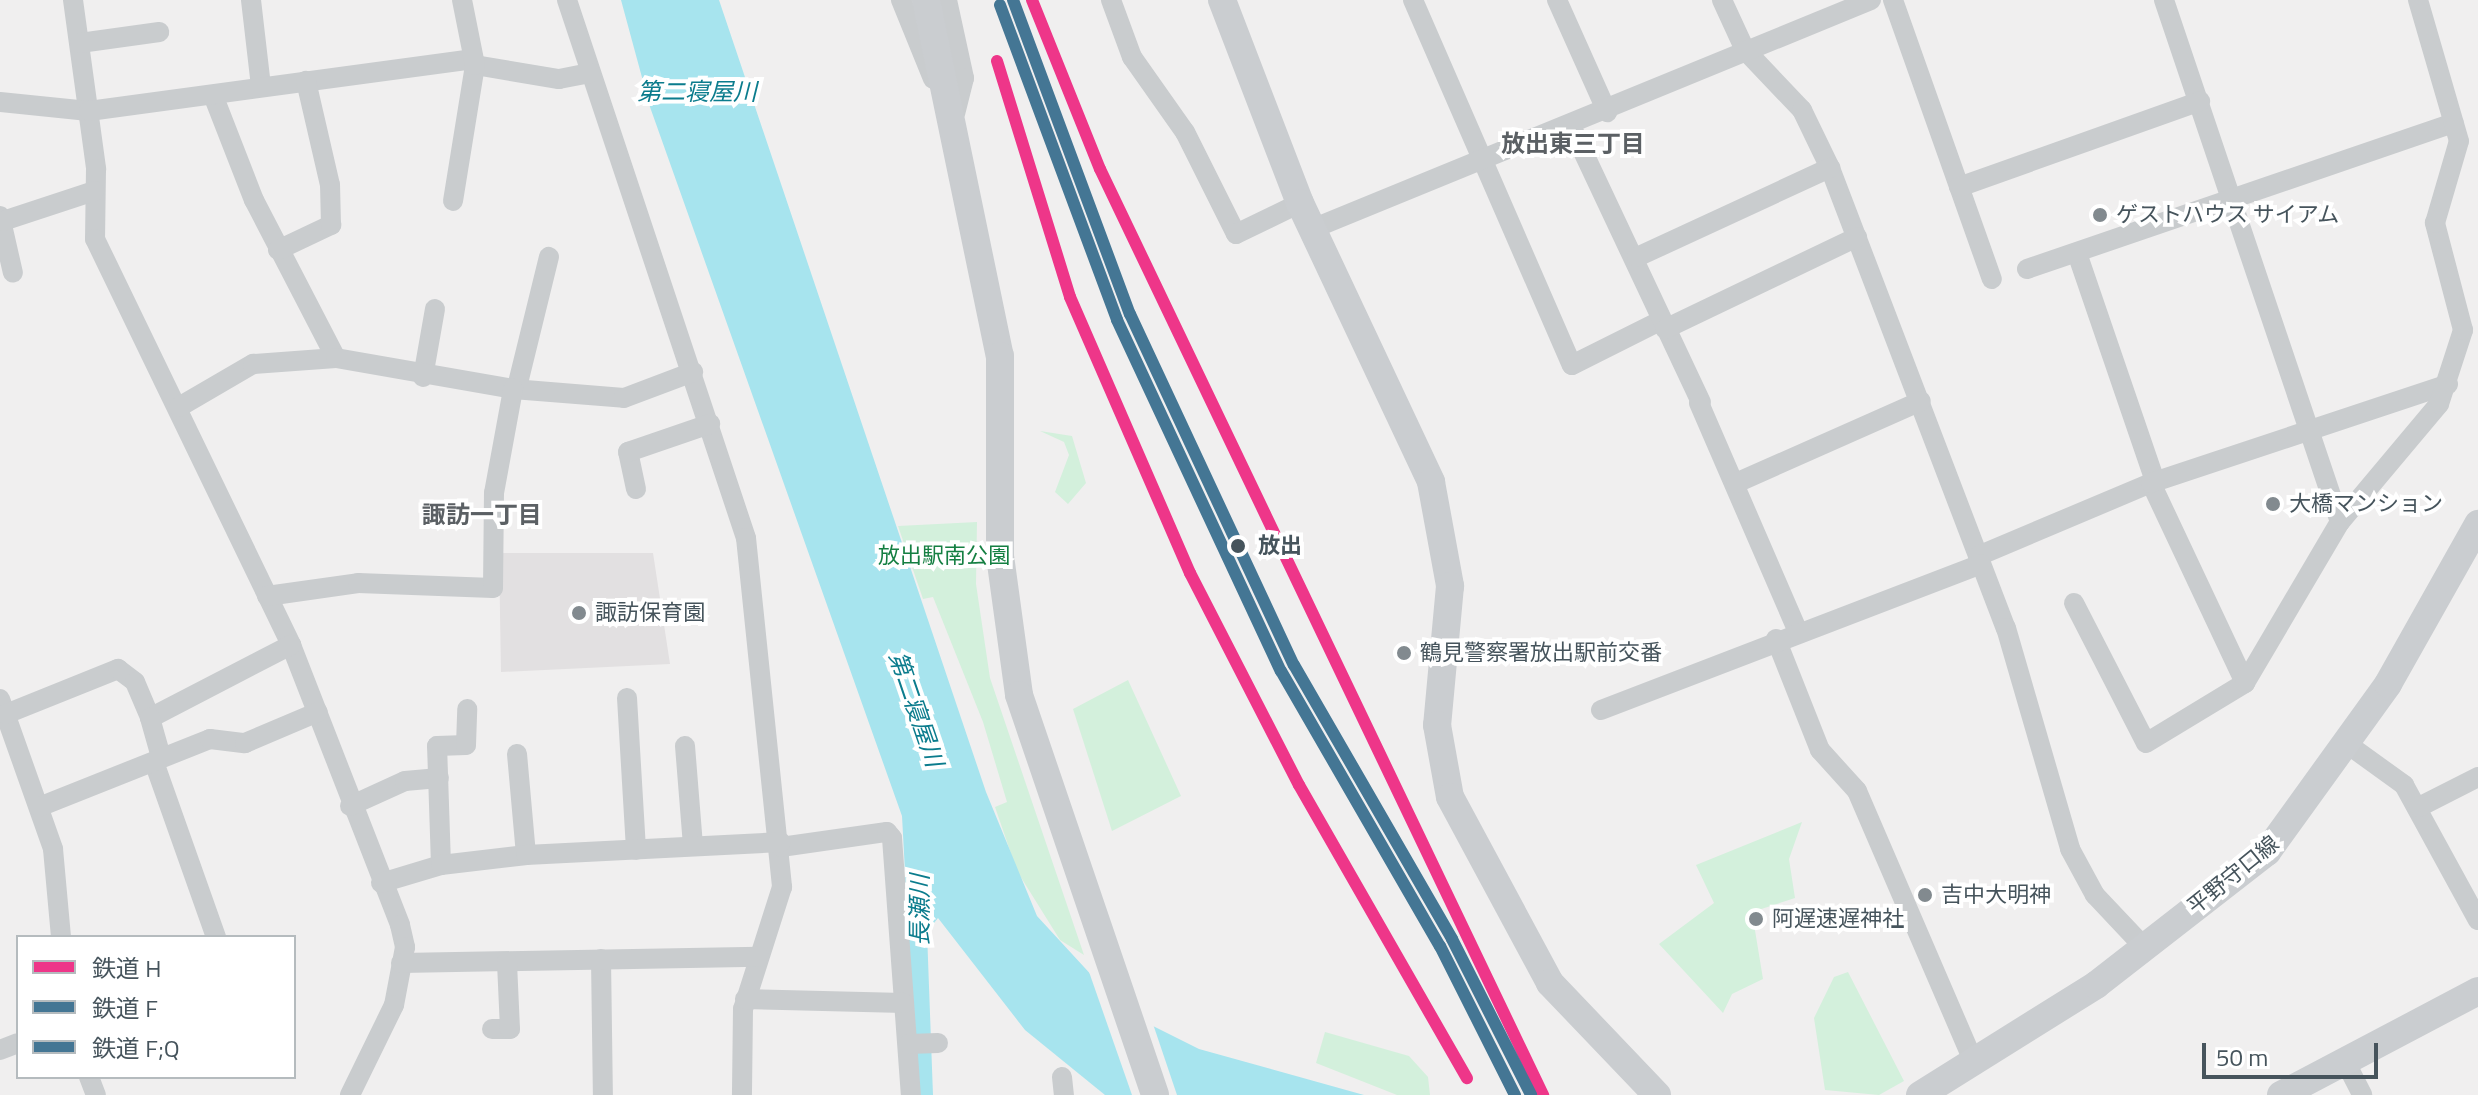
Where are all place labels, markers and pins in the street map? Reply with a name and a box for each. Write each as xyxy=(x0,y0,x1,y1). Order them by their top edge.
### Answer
place label: ゲストハウス サイアム xyxy=(2116,202,2341,228)
marker: ゲストハウス サイアム xyxy=(2091,206,2109,224)
place label: 大橋マンション xyxy=(2289,491,2443,517)
marker: 大橋マンション xyxy=(2264,495,2282,513)
marker: 放出 xyxy=(1225,533,1251,559)
place label: 放出 xyxy=(1258,533,1302,559)
place label: 諏訪保育園 xyxy=(595,600,705,626)
marker: 諏訪保育園 xyxy=(570,604,588,622)
place label: 鶴見警察署放出駅前交番 xyxy=(1420,640,1662,666)
marker: 鶴見警察署放出駅前交番 xyxy=(1395,644,1413,662)
place label: 吉中大明神 xyxy=(1941,882,2051,908)
marker: 吉中大明神 xyxy=(1916,886,1934,904)
place label: 阿遅速遅神社 xyxy=(1772,906,1904,932)
marker: 阿遅速遅神社 xyxy=(1747,910,1765,928)

